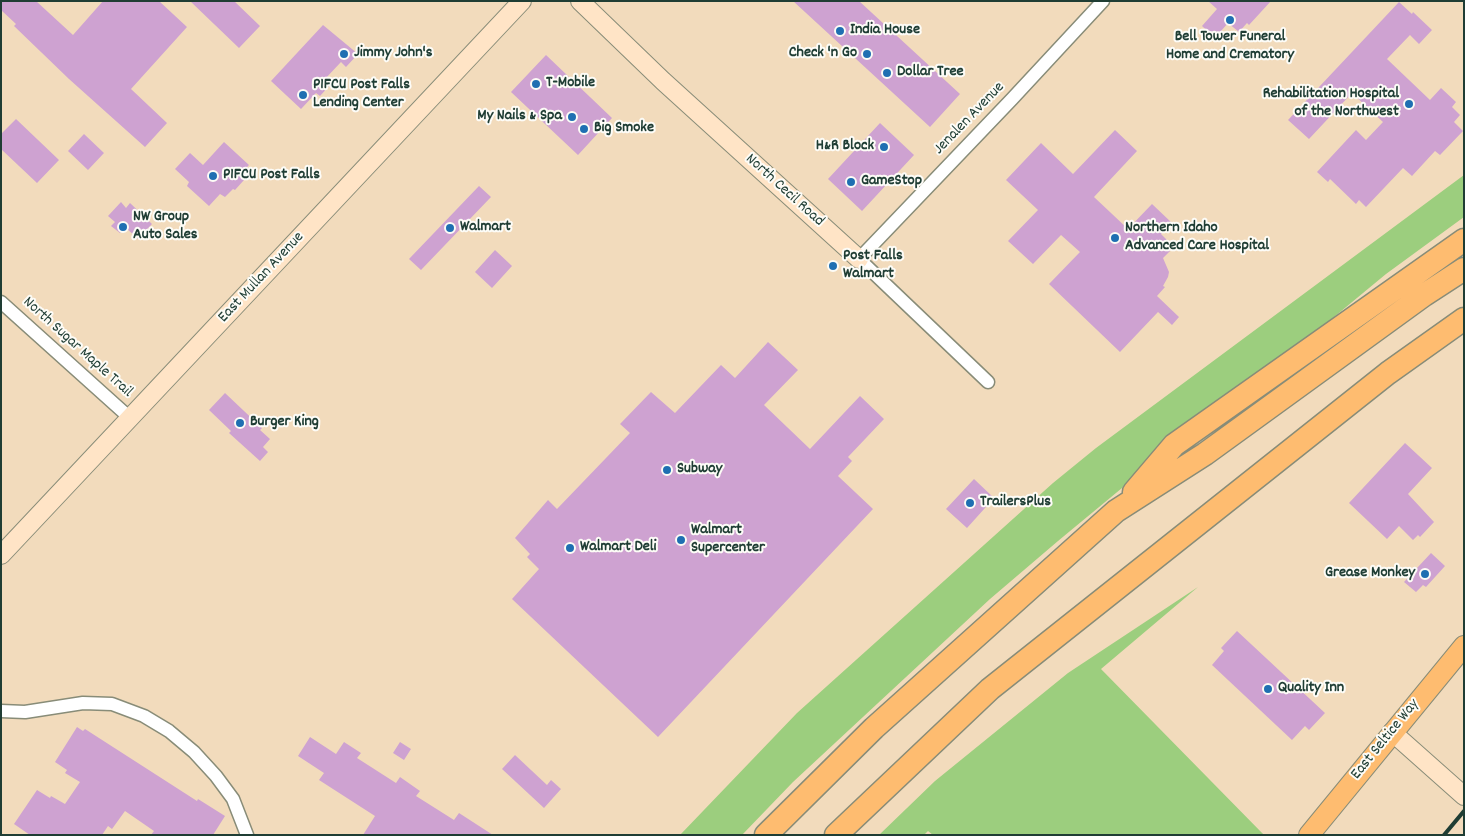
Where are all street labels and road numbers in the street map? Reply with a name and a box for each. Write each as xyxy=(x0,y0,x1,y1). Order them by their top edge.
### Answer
street label: Jenalen Avenue xyxy=(931,79,1009,159)
street label: North Cecil Road xyxy=(741,151,827,231)
street label: East Mullan Avenue xyxy=(215,229,309,327)
street label: North Sugar Maple Trail xyxy=(18,294,136,402)
street label: East Seltice Way xyxy=(1348,696,1424,784)

